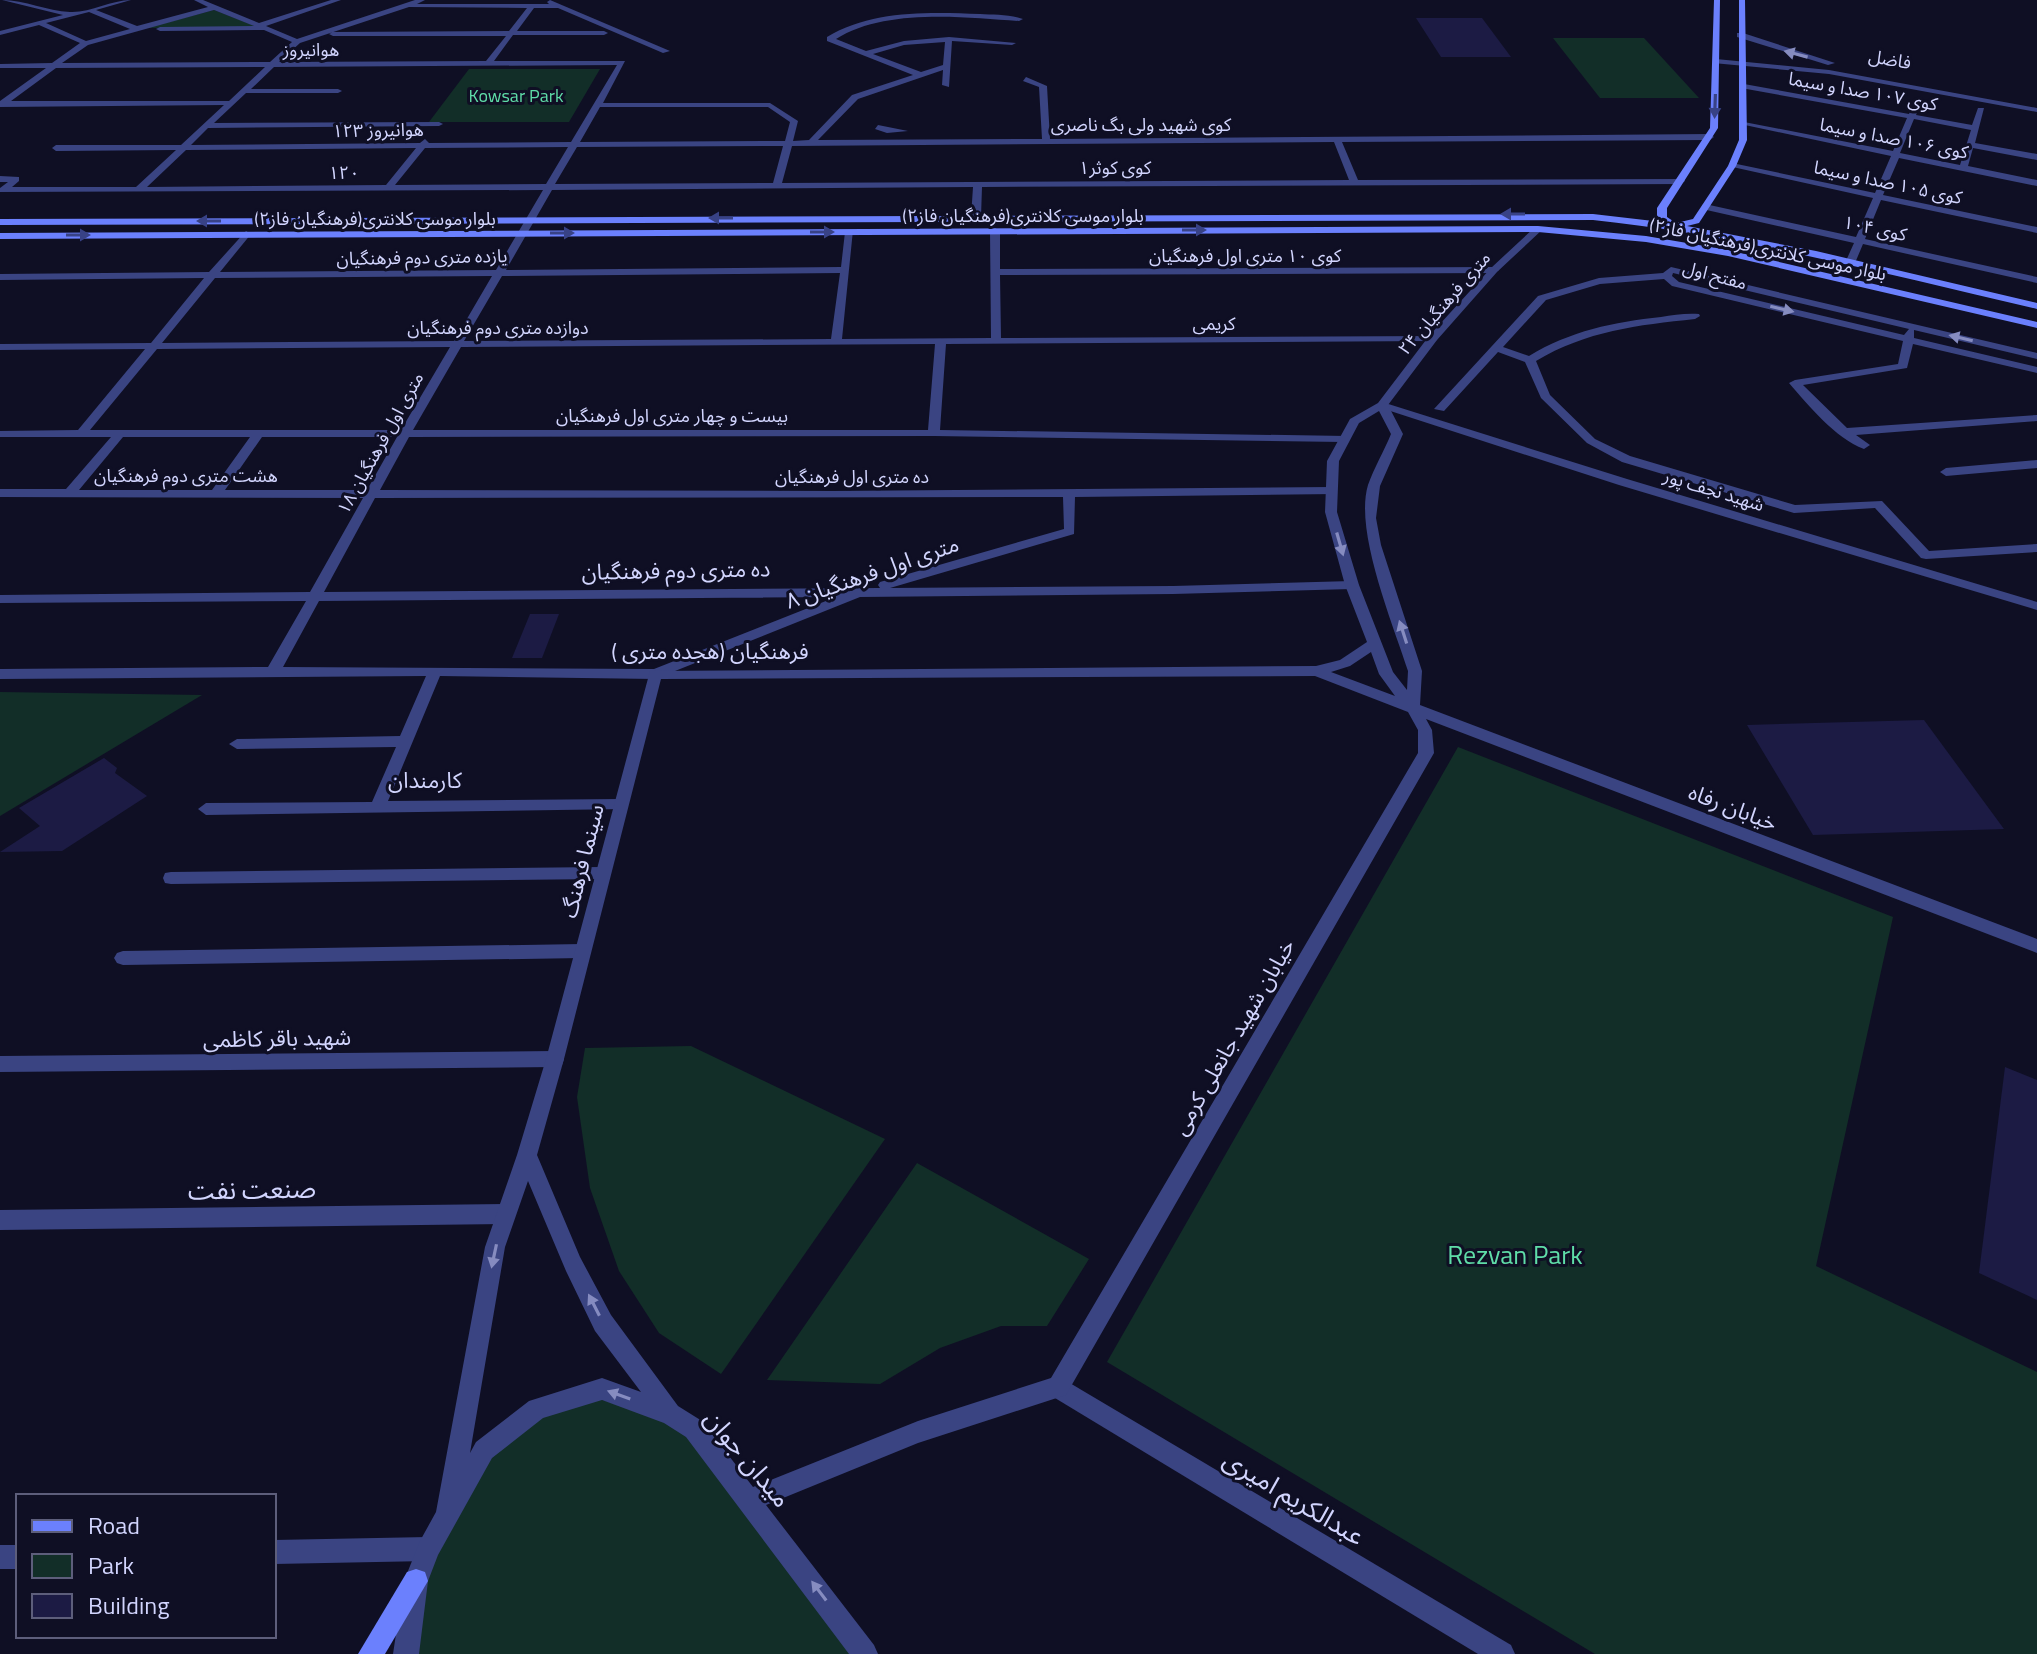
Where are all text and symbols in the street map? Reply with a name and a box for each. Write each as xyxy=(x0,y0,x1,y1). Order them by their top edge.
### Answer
street label: هوانیروز xyxy=(282,36,339,63)
street label: فاضل xyxy=(1867,42,1913,76)
one-way arrow xyxy=(1783,47,1807,60)
street label: کوی ۱۰۷ صدا و سیما xyxy=(1786,65,1940,118)
park label: Kowsar Park xyxy=(468,82,564,109)
one-way arrow xyxy=(1709,94,1722,119)
street label: کوی ۱۰۶ صدا و سیما xyxy=(1817,110,1971,166)
street label: کوی شهید ولی بگ ناصری xyxy=(1051,111,1232,138)
street label: ۱۲۳ هوانیروز xyxy=(332,116,424,144)
street label: کوی ۱۰۵ صدا و سیما xyxy=(1811,153,1965,211)
street label: کوی کوثر۱ xyxy=(1079,154,1152,181)
street label: ۱۲۰ xyxy=(329,159,359,186)
street label: بلوار موسی کلانتری(فرهنگیان فاز۲) xyxy=(902,202,1144,229)
street label: بلوار موسی کلانتری(فرهنگیان فاز۲) xyxy=(254,205,496,232)
one-way arrow xyxy=(1500,208,1525,221)
street label: کوی ۱۰۴ xyxy=(1841,208,1910,248)
street label: بلوار موسی کلانتری(فرهنگیان فاز۲) xyxy=(1647,211,1889,287)
one-way arrow xyxy=(708,212,733,224)
one-way arrow xyxy=(196,215,221,227)
one-way arrow xyxy=(1182,224,1207,236)
one-way arrow xyxy=(810,226,835,238)
one-way arrow xyxy=(550,227,575,239)
one-way arrow xyxy=(66,229,91,241)
street label: یازده متری دوم فرهنگیان xyxy=(336,242,508,273)
street label: کوی ۱۰ متری اول فرهنگیان xyxy=(1149,242,1342,269)
street label: ۲۴ متری فرهنگیان xyxy=(1391,245,1497,361)
street label: مفتح اول xyxy=(1680,253,1750,297)
one-way arrow xyxy=(1769,303,1794,316)
street label: کریمی xyxy=(1192,310,1236,337)
street label: دوازده متری دوم فرهنگیان xyxy=(407,314,589,342)
one-way arrow xyxy=(1948,331,1973,344)
street label: ۱۸ متری اول فرهنگیان xyxy=(330,367,430,519)
street label: بیست و چهار متری اول فرهنگیان xyxy=(556,402,788,429)
street label: هشت متری دوم فرهنگیان xyxy=(94,462,278,490)
street label: شهید نجف پور xyxy=(1659,462,1768,518)
street label: ده متری اول فرهنگیان xyxy=(775,463,929,490)
street label: ۸ متری اول فرهنگیان xyxy=(781,526,963,618)
one-way arrow xyxy=(1334,532,1347,556)
street label: ده متری دوم فرهنگیان xyxy=(581,551,771,589)
one-way arrow xyxy=(1396,620,1409,644)
street label: فرهنگیان (هجده متری ) xyxy=(611,634,809,668)
street label: کارمندان xyxy=(388,763,463,797)
street label: خیابان رفاه xyxy=(1684,775,1782,839)
street label: سینما فرهنگ xyxy=(551,800,613,922)
street label: خیابان شهید جانعلی کرمی xyxy=(1163,932,1303,1142)
street label: شهید باقر کاظمی xyxy=(203,1020,351,1056)
street label: صنعت نفت xyxy=(187,1168,317,1210)
park label: Rezvan Park xyxy=(1447,1235,1583,1274)
one-way arrow xyxy=(487,1244,500,1269)
one-way arrow xyxy=(587,1293,601,1316)
one-way arrow xyxy=(606,1388,630,1401)
street label: میدان جوان xyxy=(695,1400,801,1516)
street label: عبدالکریم امیری xyxy=(1215,1439,1372,1556)
legend xyxy=(16,1494,276,1638)
text: Road xyxy=(88,1507,140,1543)
text: Park xyxy=(88,1547,134,1583)
one-way arrow xyxy=(812,1581,828,1601)
text: Building xyxy=(88,1587,170,1623)

